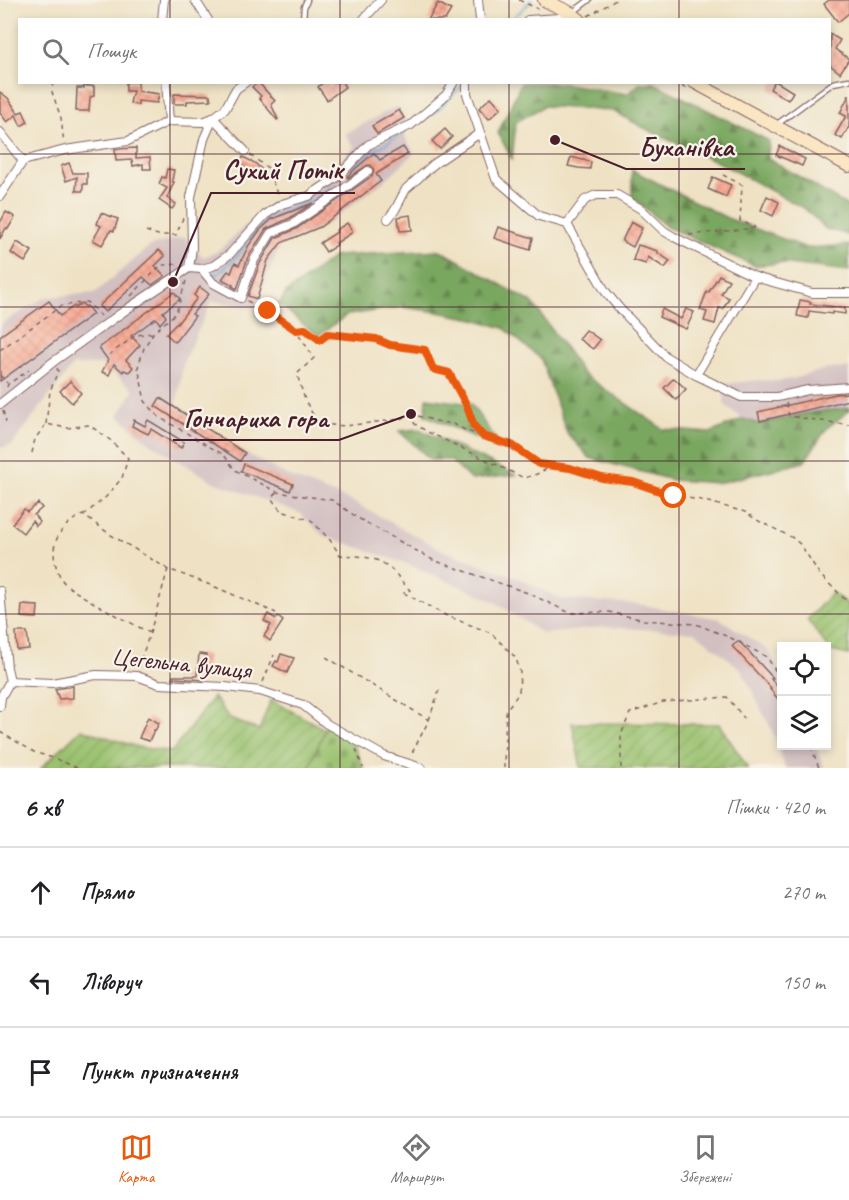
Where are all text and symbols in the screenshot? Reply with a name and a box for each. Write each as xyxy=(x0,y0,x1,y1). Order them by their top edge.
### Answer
search box xyxy=(18,18,831,84)
icon: search xyxy=(39,35,72,68)
text: Пошук xyxy=(87,37,136,65)
callout: Буханівка xyxy=(626,124,745,169)
text: Буханівка xyxy=(639,130,735,164)
callout: Сухий Потік xyxy=(211,148,355,193)
text: Сухий Потік xyxy=(223,153,346,187)
route end xyxy=(254,297,280,323)
callout: Гончариха гора xyxy=(173,395,339,440)
text: Гончариха гора xyxy=(184,401,330,435)
route start xyxy=(660,482,686,508)
street label: Цегельна вулиця xyxy=(110,639,255,687)
map controls xyxy=(777,642,831,750)
button: locate xyxy=(777,642,831,696)
button: layers xyxy=(777,696,831,750)
text: 6 хв xyxy=(24,791,60,824)
text: Пішки · 420 m xyxy=(726,795,825,820)
icon: ahead xyxy=(24,876,57,909)
text: Прямо xyxy=(81,878,133,906)
text: 270 m xyxy=(782,880,825,905)
icon: left xyxy=(24,966,57,999)
text: Ліворуч xyxy=(81,968,141,996)
text: 150 m xyxy=(782,970,825,995)
icon: arrive xyxy=(24,1056,57,1089)
text: Пункт призначення xyxy=(81,1058,238,1086)
tab: Карта xyxy=(118,1131,154,1187)
tab: Маршрут xyxy=(390,1131,443,1187)
tab: Збережені xyxy=(679,1131,731,1187)

